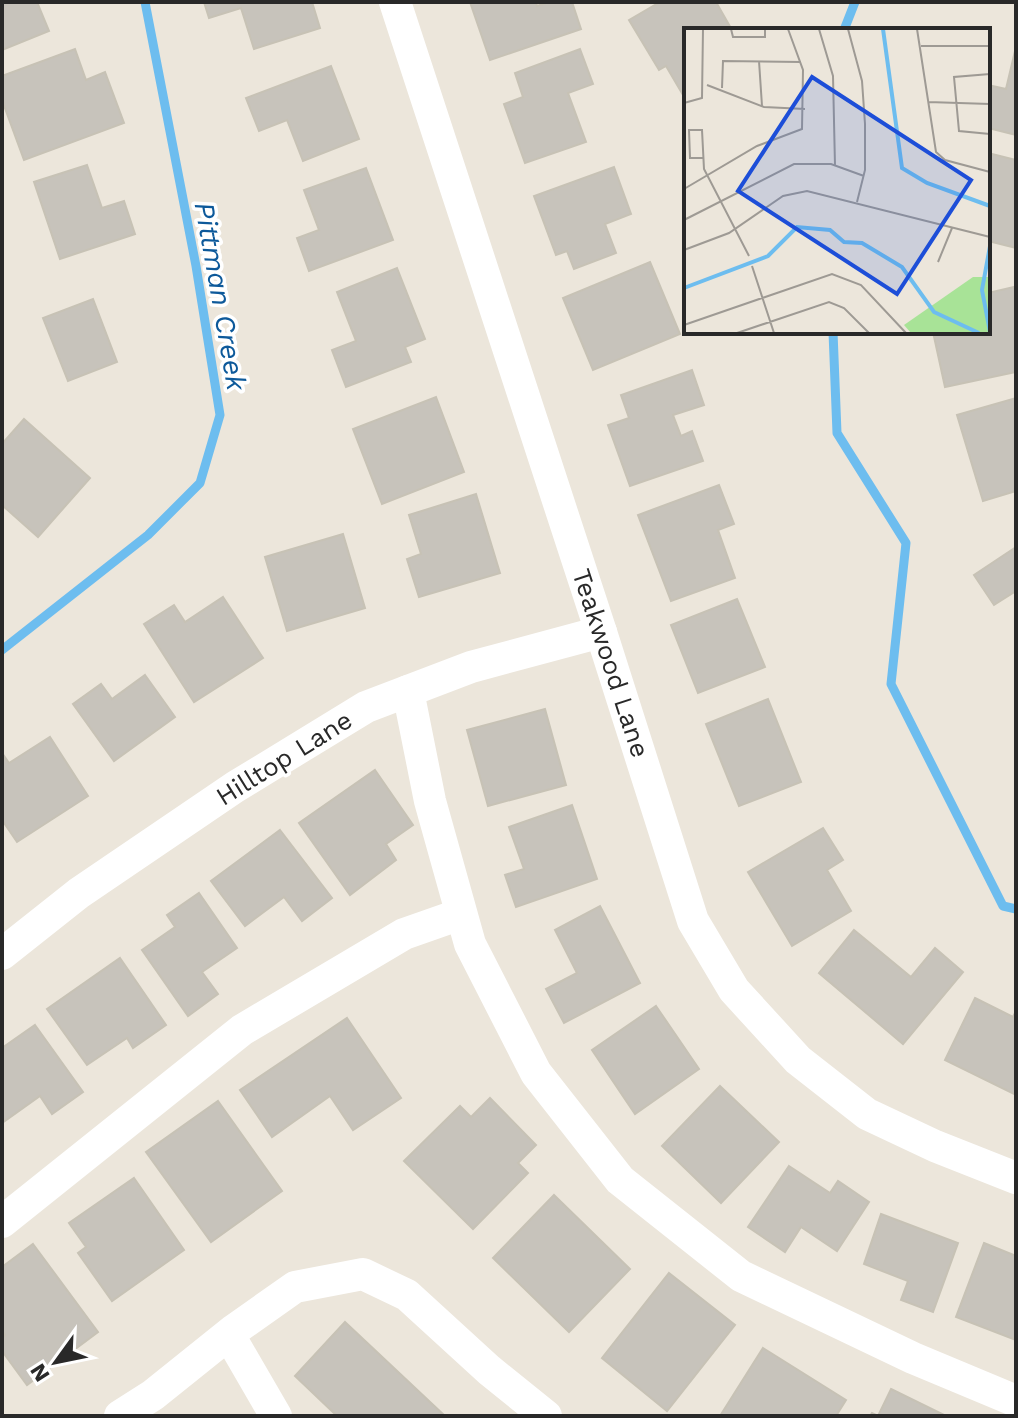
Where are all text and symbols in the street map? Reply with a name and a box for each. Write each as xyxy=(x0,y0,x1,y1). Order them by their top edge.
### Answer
inset map xyxy=(684,28,990,334)
water label: Pittman Creek xyxy=(188,199,253,394)
street label: Teakwood Lane xyxy=(566,565,656,761)
street label: Hilltop Lane xyxy=(211,704,357,812)
north arrow xyxy=(16,1322,96,1402)
text: N xyxy=(25,1359,55,1386)

